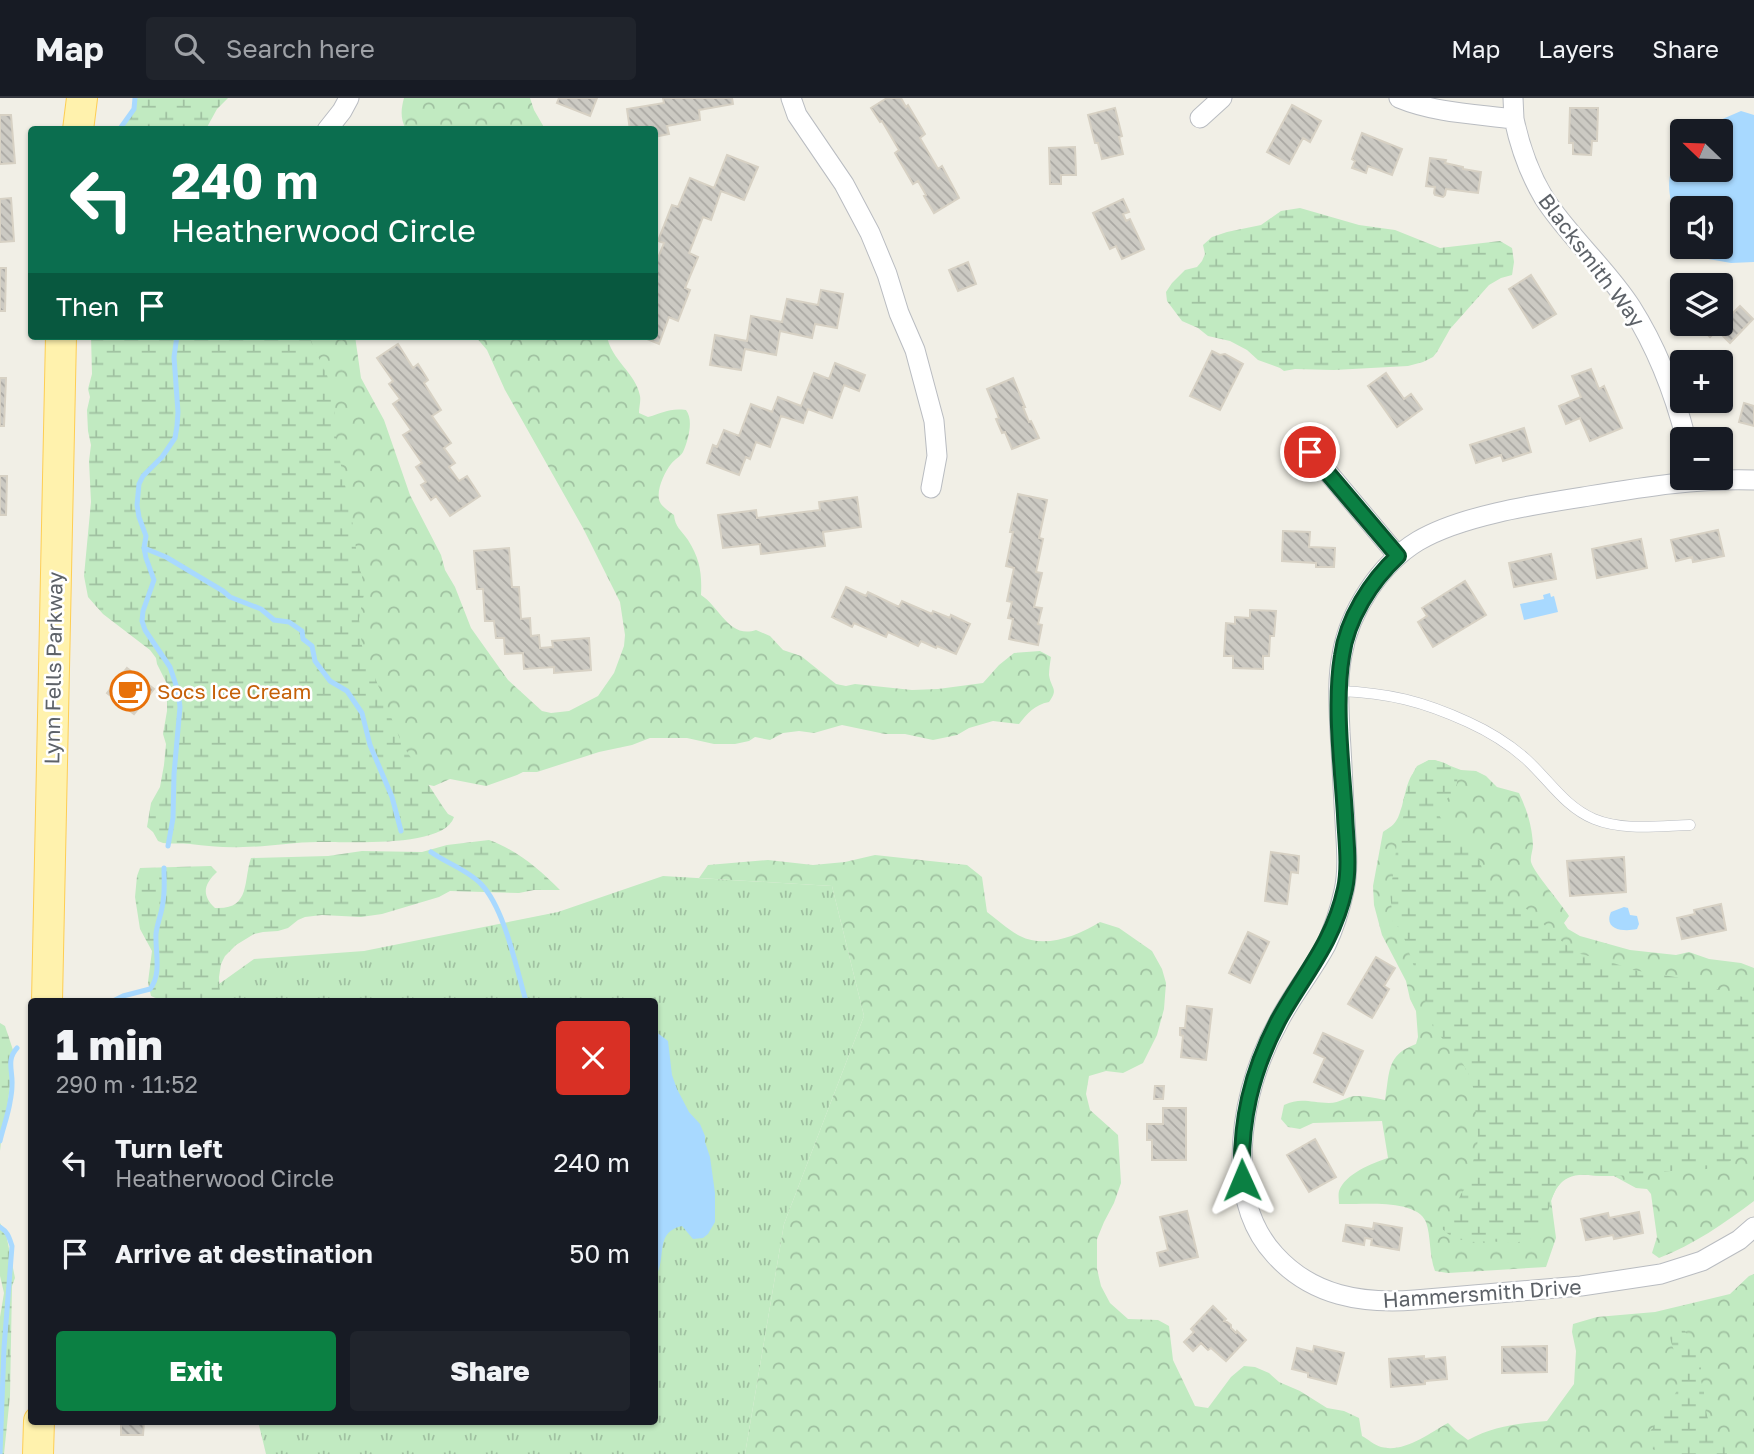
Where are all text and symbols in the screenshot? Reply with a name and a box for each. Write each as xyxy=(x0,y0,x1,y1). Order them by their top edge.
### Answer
search box xyxy=(146,17,636,80)
text: Map xyxy=(35,29,104,68)
icon: search xyxy=(170,29,208,67)
text: Search here xyxy=(226,33,375,64)
text: Map xyxy=(1451,34,1500,63)
text: Layers xyxy=(1538,34,1614,63)
text: Share xyxy=(1652,34,1719,63)
north arrow xyxy=(1670,119,1732,182)
map controls xyxy=(1670,119,1733,490)
text: 240 m xyxy=(171,151,319,210)
icon: left xyxy=(56,154,147,245)
street label: Blacksmith Way xyxy=(1533,188,1651,332)
button: sound xyxy=(1670,196,1733,259)
text: Heatherwood Circle xyxy=(171,211,476,249)
button: layers xyxy=(1670,273,1733,336)
icon: arrive xyxy=(133,287,171,325)
text: Then xyxy=(56,291,119,322)
button: + xyxy=(1670,350,1733,413)
pin xyxy=(1280,422,1340,482)
button: − xyxy=(1670,427,1733,490)
icon: arrive xyxy=(1291,433,1329,471)
street label: Lynn Fells Parkway xyxy=(38,571,68,765)
cafe icon: Socs Ice Cream xyxy=(109,670,151,712)
place label: Socs Ice Cream xyxy=(157,678,311,704)
text: 1 min xyxy=(56,1019,163,1069)
button: close xyxy=(556,1021,630,1095)
text: 290 m · 11:52 xyxy=(56,1070,198,1098)
text: Turn left xyxy=(115,1133,223,1164)
position arrow xyxy=(1205,1143,1279,1217)
icon: left xyxy=(56,1144,94,1182)
text: 240 m xyxy=(553,1147,630,1178)
text: Heatherwood Circle xyxy=(115,1164,334,1192)
icon: arrive xyxy=(56,1235,94,1273)
text: Arrive at destination xyxy=(115,1238,373,1269)
text: 50 m xyxy=(569,1238,630,1269)
street label: Hammersmith Drive xyxy=(1382,1273,1582,1313)
button: Exit xyxy=(56,1331,336,1411)
button: Share xyxy=(350,1331,630,1411)

